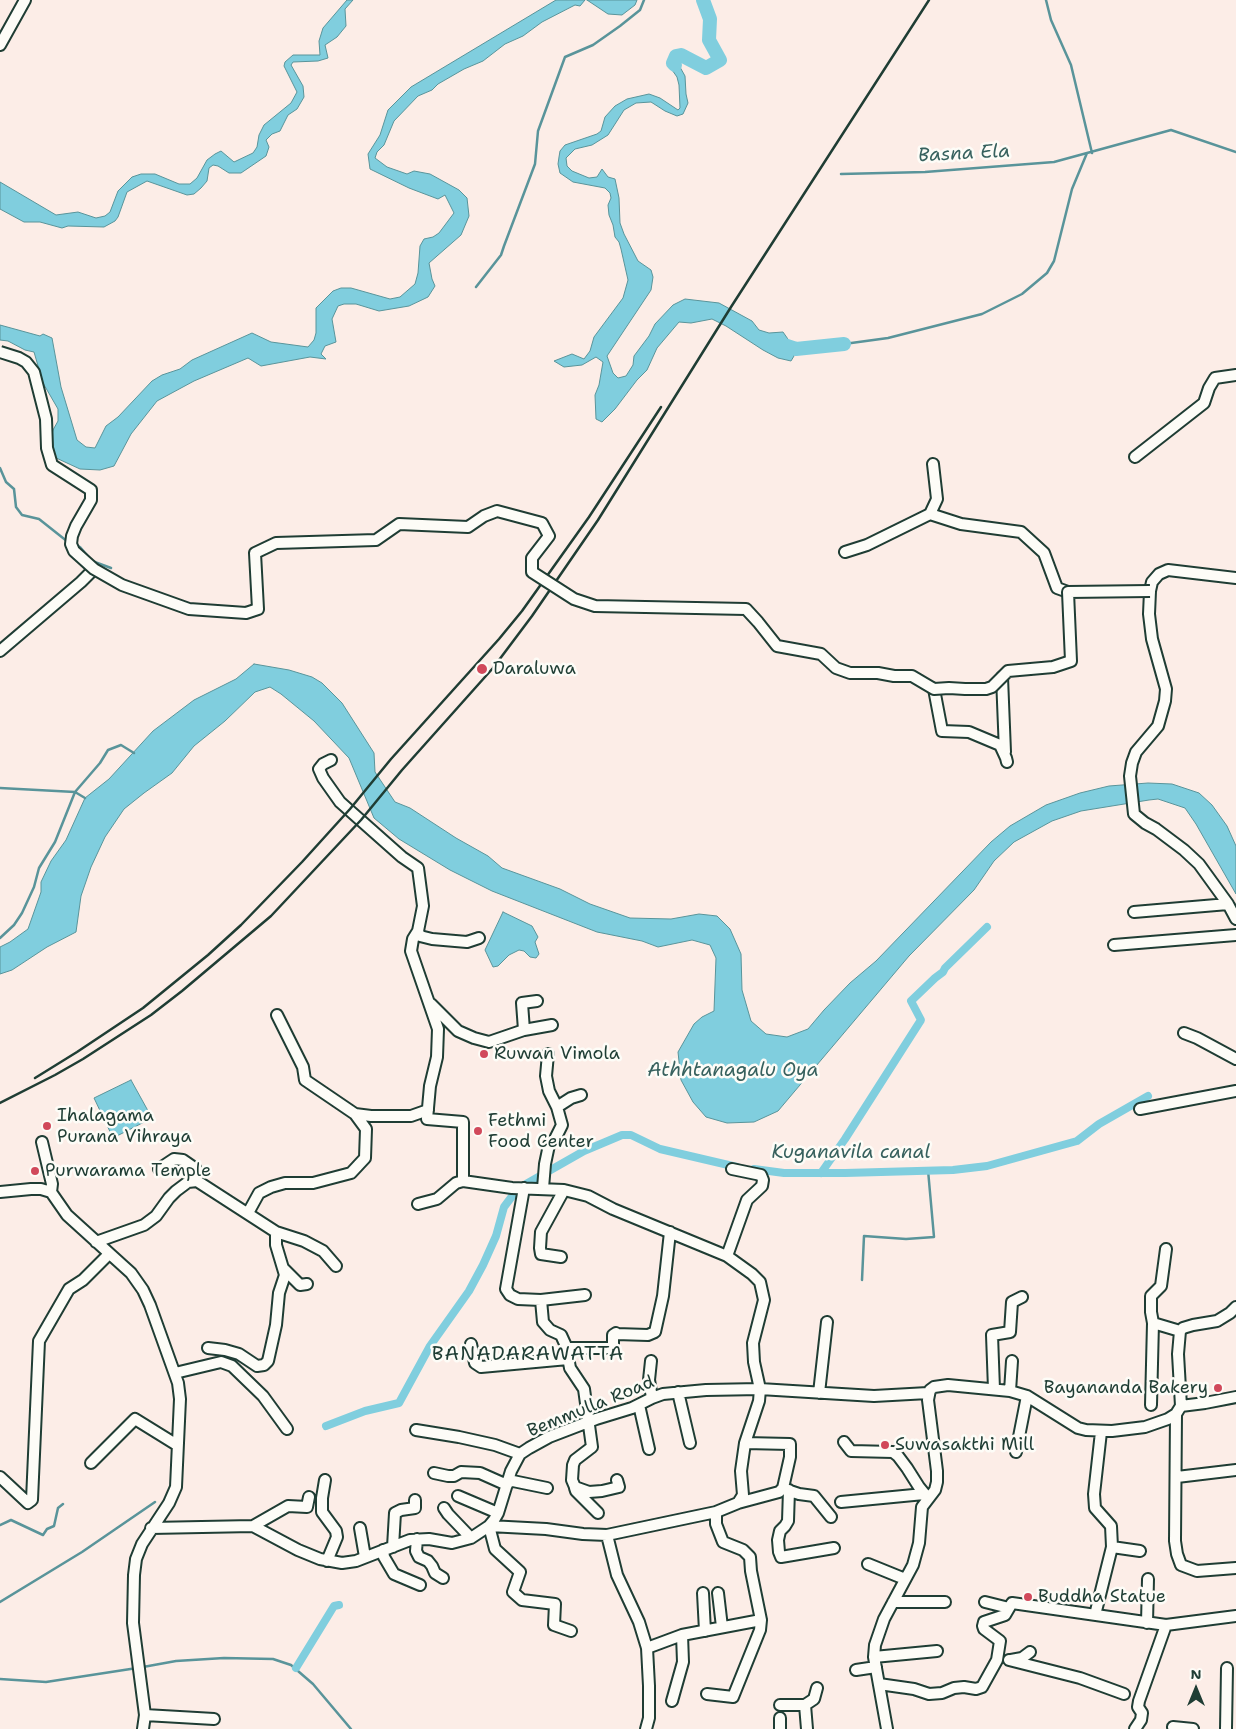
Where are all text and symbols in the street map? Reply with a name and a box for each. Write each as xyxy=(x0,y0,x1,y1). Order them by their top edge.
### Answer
water label: Basna Ela xyxy=(917,140,1011,168)
place label: Daraluwa xyxy=(493,658,576,680)
marker: Daraluwa xyxy=(475,662,489,676)
place label: Ruwan Vimola xyxy=(494,1043,620,1065)
marker: Ruwan Vimola xyxy=(478,1048,490,1060)
water label: Athhtanagalu Oya xyxy=(647,1060,819,1082)
place label: Ihalagama Purana Vihraya xyxy=(57,1105,192,1148)
place label: Fethmi Food Center xyxy=(488,1110,594,1152)
marker: Ihalagama Purana Vihraya xyxy=(41,1120,53,1132)
marker: Fethmi Food Center xyxy=(472,1125,484,1137)
water label: Kuganavila canal xyxy=(771,1142,931,1164)
place label: Purwarama Temple xyxy=(45,1160,211,1182)
marker: Purwarama Temple xyxy=(29,1165,41,1177)
district label: BANADARAWATTA xyxy=(430,1343,626,1367)
street label: Bemmulla Road xyxy=(524,1372,658,1442)
place label: Bayananda Bakery xyxy=(1044,1377,1208,1399)
marker: Bayananda Bakery xyxy=(1212,1382,1224,1394)
place label: Suwasakthi Mill xyxy=(895,1434,1034,1456)
marker: Suwasakthi Mill xyxy=(879,1439,891,1451)
place label: Buddha Statue xyxy=(1038,1586,1166,1608)
marker: Buddha Statue xyxy=(1022,1591,1034,1603)
north arrow xyxy=(1171,1664,1221,1714)
text: N xyxy=(1190,1665,1202,1683)

